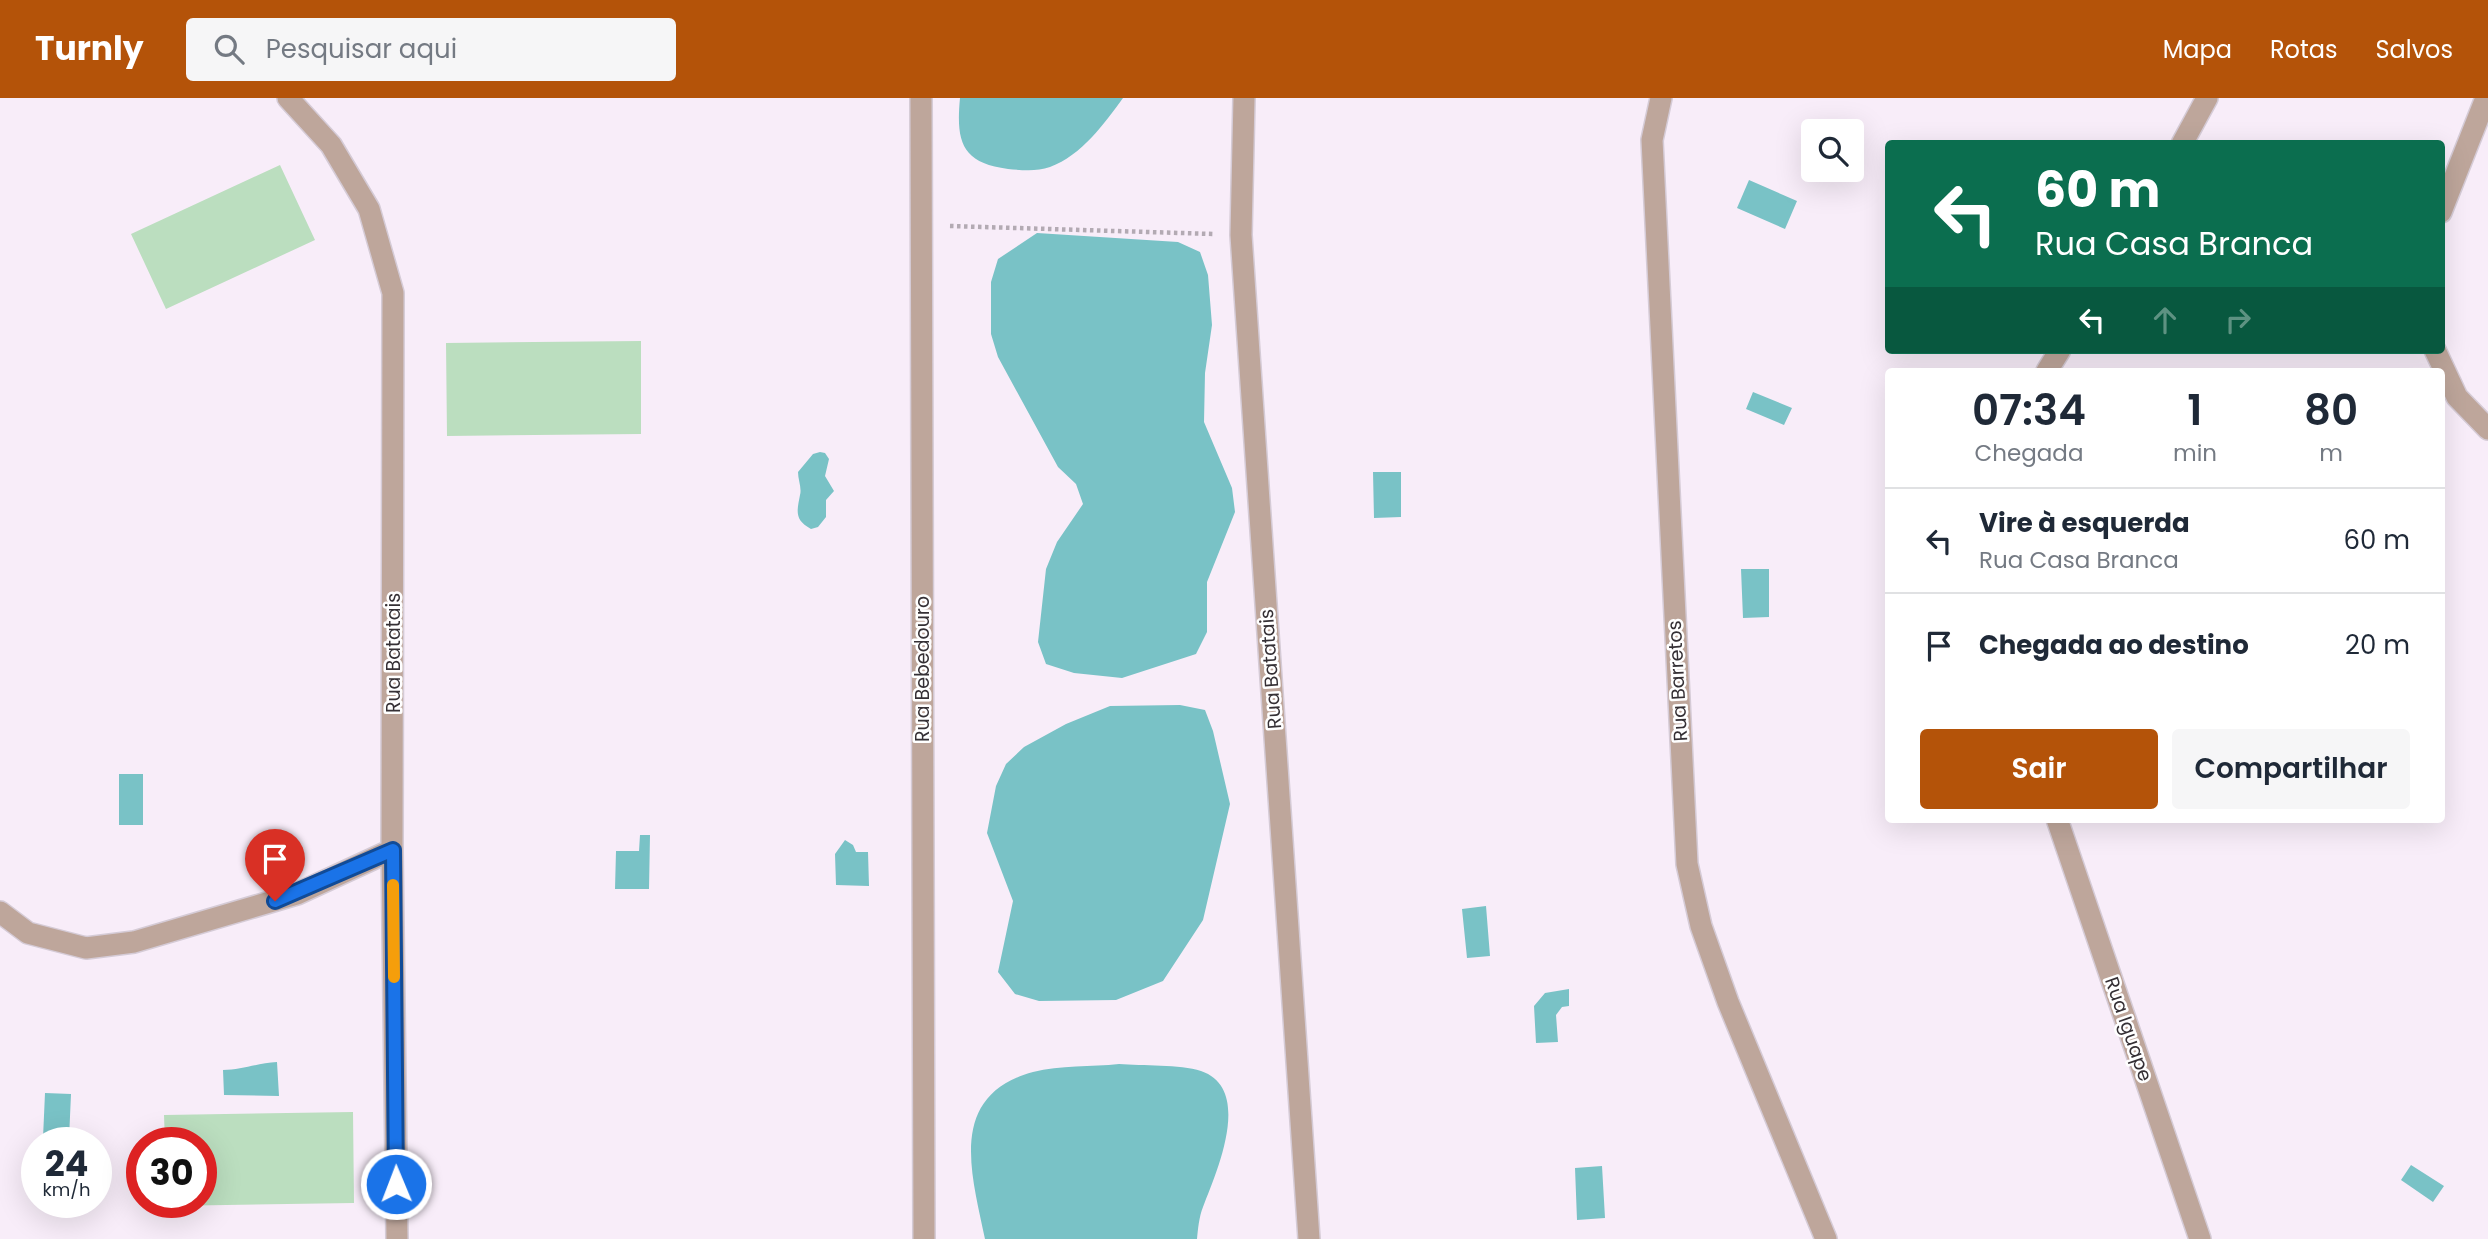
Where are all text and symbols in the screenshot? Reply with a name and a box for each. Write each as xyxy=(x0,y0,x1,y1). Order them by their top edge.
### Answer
search box xyxy=(186,18,676,81)
text: Turnly xyxy=(35,25,144,72)
icon: search xyxy=(210,30,248,68)
text: Pesquisar aqui xyxy=(266,31,457,67)
text: Mapa xyxy=(2163,33,2232,66)
text: Rotas xyxy=(2270,33,2337,66)
text: Salvos xyxy=(2375,33,2453,66)
map controls xyxy=(1801,119,1864,182)
button: search xyxy=(1801,119,1864,182)
text: 60 m xyxy=(2035,156,2160,224)
icon: left xyxy=(1920,168,2011,259)
text: Rua Casa Branca xyxy=(2035,221,2313,266)
icon: left xyxy=(2073,301,2111,339)
icon: ahead xyxy=(2146,301,2184,339)
icon: right xyxy=(2219,301,2257,339)
text: 07:34 xyxy=(1972,381,2086,440)
text: 1 xyxy=(2187,381,2203,440)
text: 80 xyxy=(2304,381,2358,440)
text: Chegada xyxy=(1975,437,2083,469)
text: min xyxy=(2173,437,2217,469)
text: m xyxy=(2319,437,2343,469)
text: Vire à esquerda xyxy=(1979,505,2190,541)
icon: left xyxy=(1920,522,1958,560)
text: 60 m xyxy=(2343,522,2410,558)
text: Rua Casa Branca xyxy=(1979,544,2179,576)
street label: Rua Batatais xyxy=(380,593,407,713)
street label: Rua Bebedouro xyxy=(909,596,936,742)
street label: Rua Batatais xyxy=(1253,608,1288,730)
street label: Rua Barretos xyxy=(1661,620,1694,742)
icon: arrive xyxy=(1920,627,1958,665)
text: Chegada ao destino xyxy=(1979,627,2249,663)
text: 20 m xyxy=(2345,627,2410,663)
button: Sair xyxy=(1920,729,2158,809)
button: Compartilhar xyxy=(2172,729,2410,809)
pin xyxy=(245,829,305,901)
icon: arrive xyxy=(256,840,294,878)
street label: Rua Iguape xyxy=(2098,973,2159,1085)
speed limit sign: 30 xyxy=(126,1127,217,1218)
text: 24 xyxy=(45,1139,88,1188)
position arrow xyxy=(359,1147,433,1221)
text: km/h xyxy=(43,1177,90,1202)

